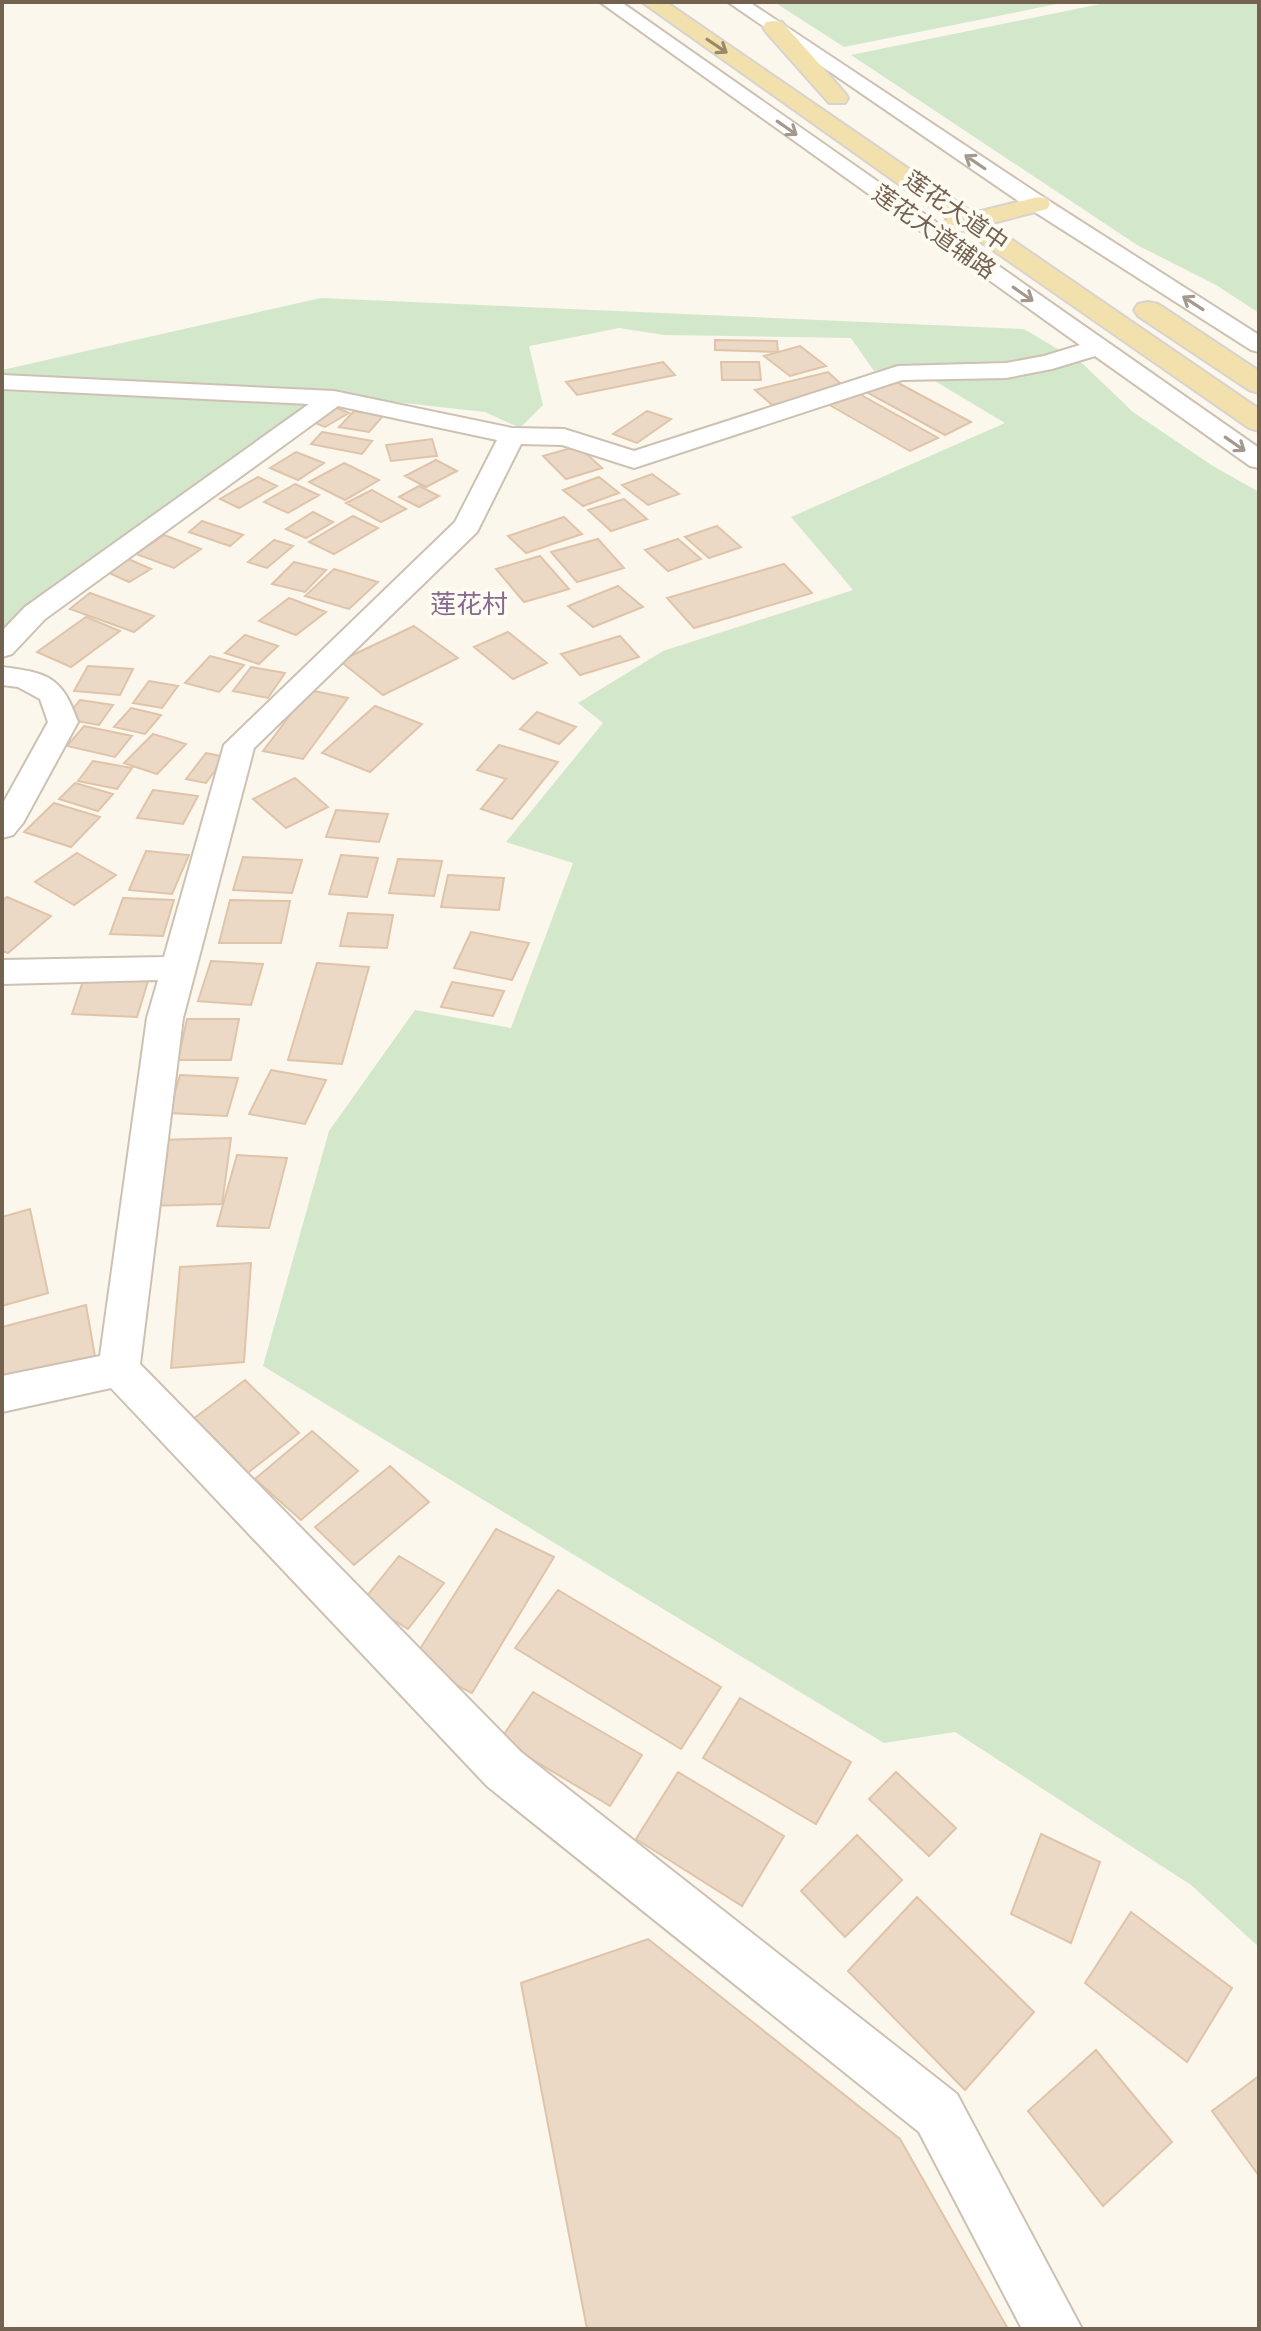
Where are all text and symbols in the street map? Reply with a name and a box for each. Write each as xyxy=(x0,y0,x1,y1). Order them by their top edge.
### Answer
one-way arrow xyxy=(705,38,727,54)
one-way arrow xyxy=(776,120,798,136)
one-way arrow xyxy=(965,153,987,170)
street label: 莲花大道中 xyxy=(899,165,1013,257)
street label: 莲花大道辅路 xyxy=(867,179,1001,285)
one-way arrow xyxy=(1011,286,1033,302)
one-way arrow xyxy=(1183,295,1205,312)
one-way arrow xyxy=(1224,436,1246,452)
district label: 莲花村 xyxy=(430,589,508,619)

